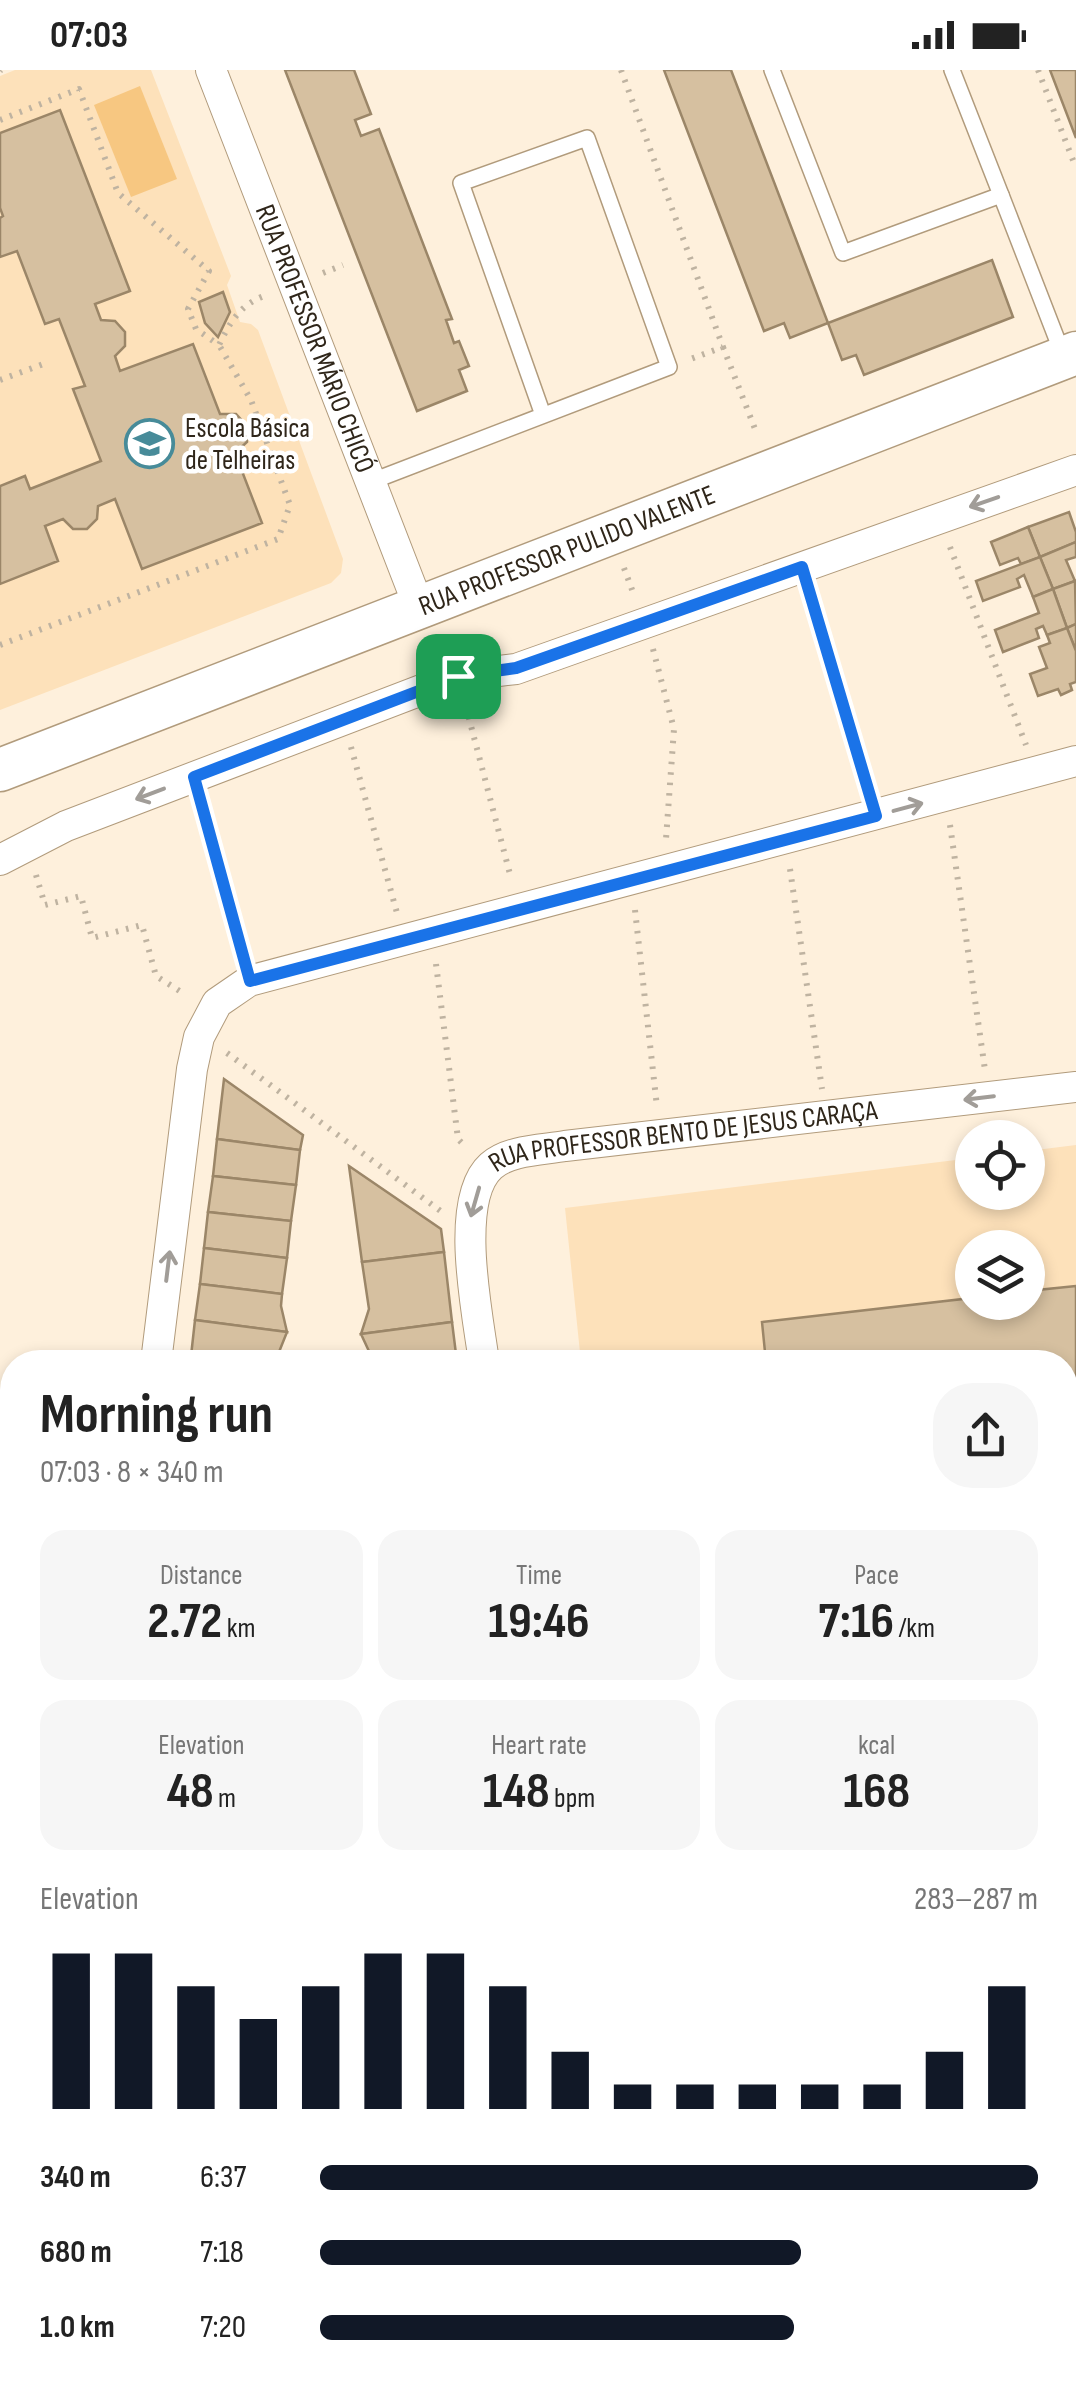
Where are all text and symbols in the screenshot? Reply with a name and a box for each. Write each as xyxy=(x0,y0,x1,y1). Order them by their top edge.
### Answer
text: 07:03 xyxy=(50,13,128,58)
street label: RUA PROFESSOR MÁRIO CHICÓ xyxy=(248,200,382,477)
place label: Escola Básica de Telheiras xyxy=(185,412,310,477)
school or university icon: Escola Básica de Telheiras xyxy=(124,418,176,470)
street label: RUA PROFESSOR PULIDO VALENTE xyxy=(414,478,720,623)
one-way arrow xyxy=(970,494,1001,512)
pin xyxy=(416,634,501,719)
icon: arrive xyxy=(431,649,486,704)
one-way arrow xyxy=(135,786,166,804)
one-way arrow xyxy=(892,796,923,815)
one-way arrow xyxy=(964,1089,996,1108)
street label: RUA PROFESSOR BENTO DE JESUS CARAÇA xyxy=(483,1093,880,1179)
map controls xyxy=(955,1120,1045,1320)
button: locate xyxy=(955,1120,1045,1210)
one-way arrow xyxy=(465,1186,483,1218)
button: layers xyxy=(955,1230,1045,1320)
one-way arrow xyxy=(159,1250,178,1282)
text: Morning run xyxy=(40,1382,273,1449)
button: share xyxy=(933,1383,1038,1488)
text: 07:03 · 8 × 340 m xyxy=(40,1453,224,1492)
text: Distance xyxy=(160,1559,243,1592)
text: Time xyxy=(516,1559,562,1592)
text: Pace xyxy=(854,1559,899,1592)
text: 2.72 xyxy=(147,1592,222,1652)
text: 19:46 xyxy=(488,1592,590,1652)
text: 7:16 xyxy=(818,1592,894,1652)
text: km xyxy=(222,1612,255,1645)
text: /km xyxy=(894,1612,935,1645)
text: Elevation xyxy=(158,1729,245,1762)
text: Heart rate xyxy=(491,1729,587,1762)
text: kcal xyxy=(858,1729,895,1762)
text: 48 xyxy=(167,1762,214,1822)
text: 148 xyxy=(483,1762,550,1822)
text: 168 xyxy=(843,1762,910,1822)
text: m xyxy=(214,1782,236,1815)
text: bpm xyxy=(550,1782,595,1815)
text: Elevation xyxy=(40,1880,139,1919)
text: 283–287 m xyxy=(914,1880,1038,1919)
text: 340 m xyxy=(40,2158,111,2197)
text: 6:37 xyxy=(200,2158,246,2197)
text: 680 m xyxy=(40,2233,112,2272)
text: 7:18 xyxy=(200,2233,244,2272)
text: 1.0 km xyxy=(40,2308,115,2347)
text: 7:20 xyxy=(200,2308,246,2347)

